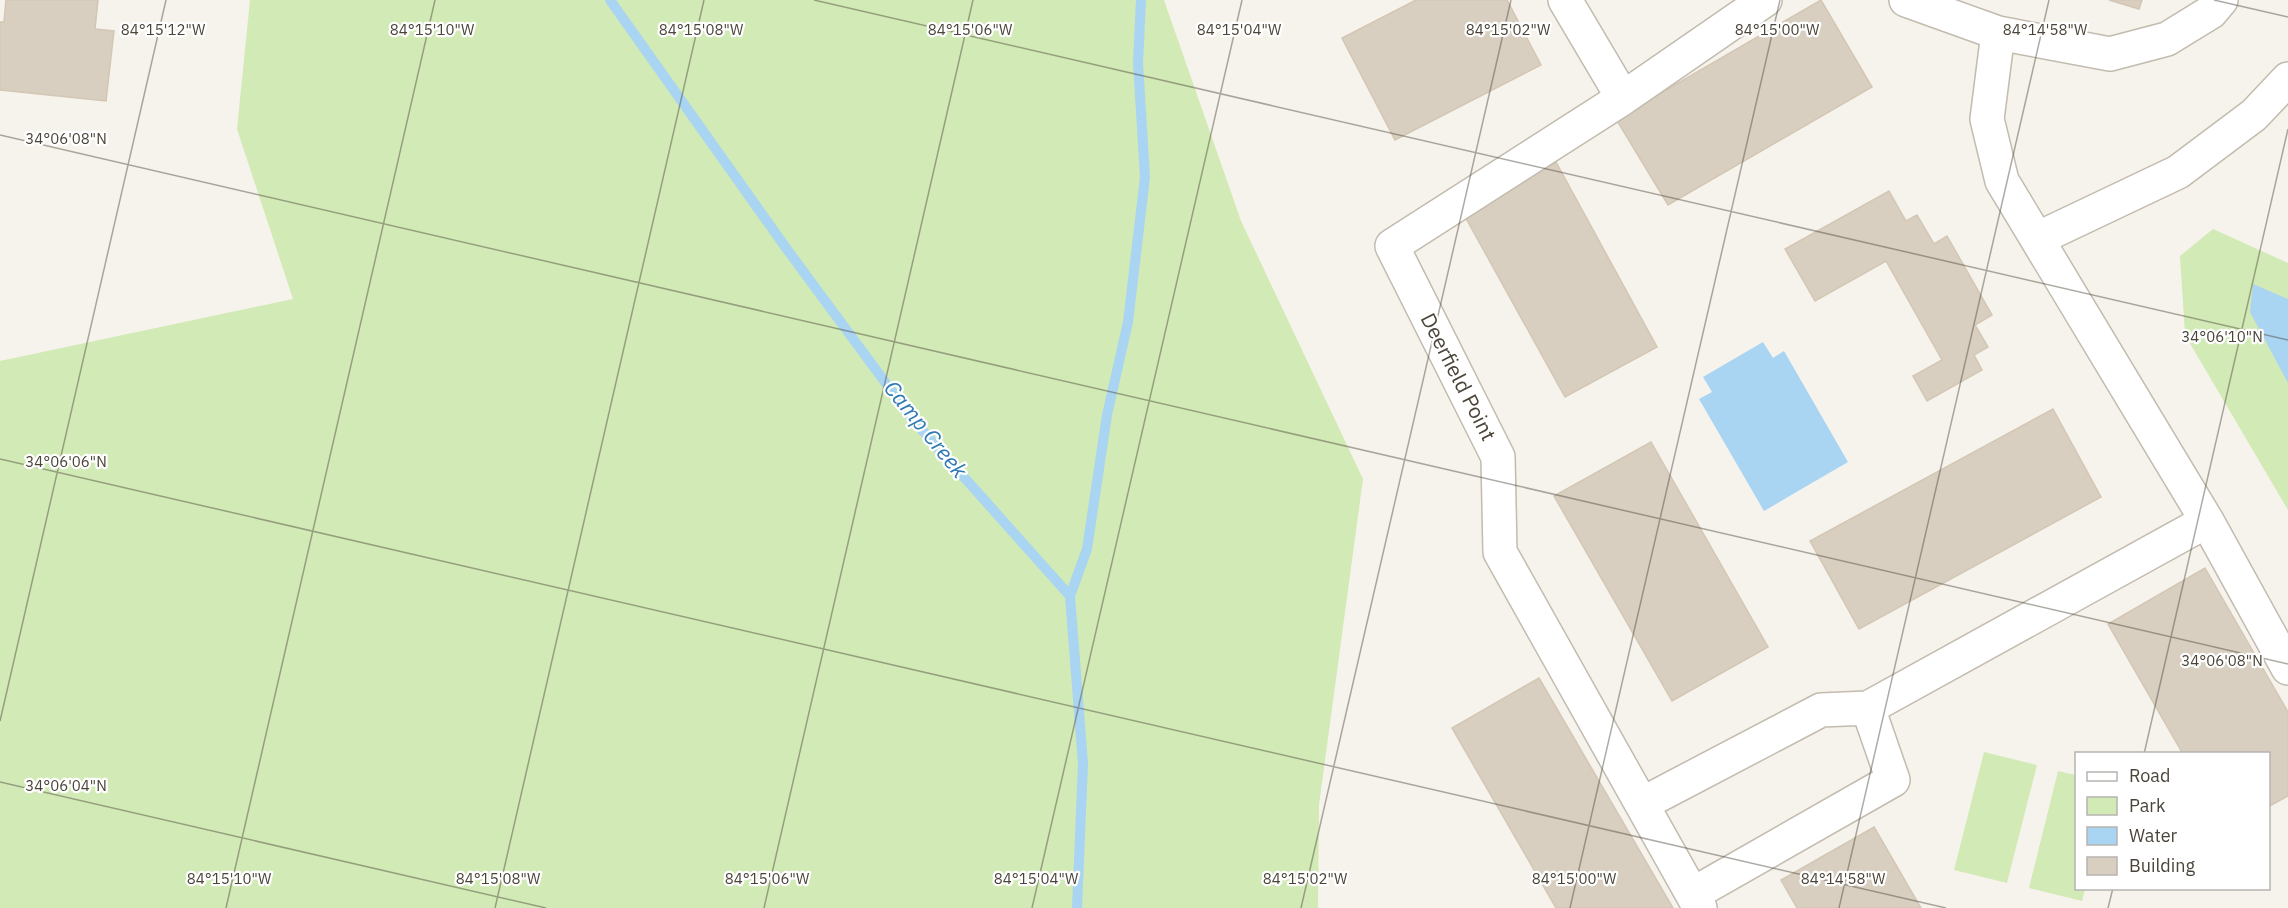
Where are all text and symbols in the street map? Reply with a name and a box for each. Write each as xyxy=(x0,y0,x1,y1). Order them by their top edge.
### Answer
text: 84°15'12"W xyxy=(121,20,206,39)
text: 84°15'10"W xyxy=(390,20,475,39)
text: 84°15'08"W xyxy=(659,20,744,39)
text: 84°15'06"W xyxy=(928,20,1013,39)
text: 84°15'04"W xyxy=(1197,20,1282,39)
text: 84°15'02"W xyxy=(1466,20,1551,39)
text: 84°15'00"W xyxy=(1735,20,1820,39)
text: 84°14'58"W xyxy=(2003,20,2088,39)
text: 34°06'08"N xyxy=(25,129,107,148)
street label: Deerfield Point xyxy=(1415,308,1503,445)
text: 34°06'10"N xyxy=(2181,327,2263,346)
water label: Camp Creek xyxy=(878,374,975,484)
text: 34°06'06"N xyxy=(25,452,107,471)
text: 34°06'08"N xyxy=(2181,651,2263,670)
legend xyxy=(2075,752,2270,890)
text: Road xyxy=(2129,764,2170,787)
text: 34°06'04"N xyxy=(25,776,107,795)
text: Park xyxy=(2129,794,2166,817)
text: Water xyxy=(2129,824,2178,847)
text: Building xyxy=(2129,854,2196,877)
text: 84°15'10"W xyxy=(187,869,272,888)
text: 84°15'08"W xyxy=(456,869,541,888)
text: 84°15'06"W xyxy=(725,869,810,888)
text: 84°15'04"W xyxy=(994,869,1079,888)
text: 84°15'02"W xyxy=(1263,869,1348,888)
text: 84°15'00"W xyxy=(1532,869,1617,888)
text: 84°14'58"W xyxy=(1801,869,1886,888)

